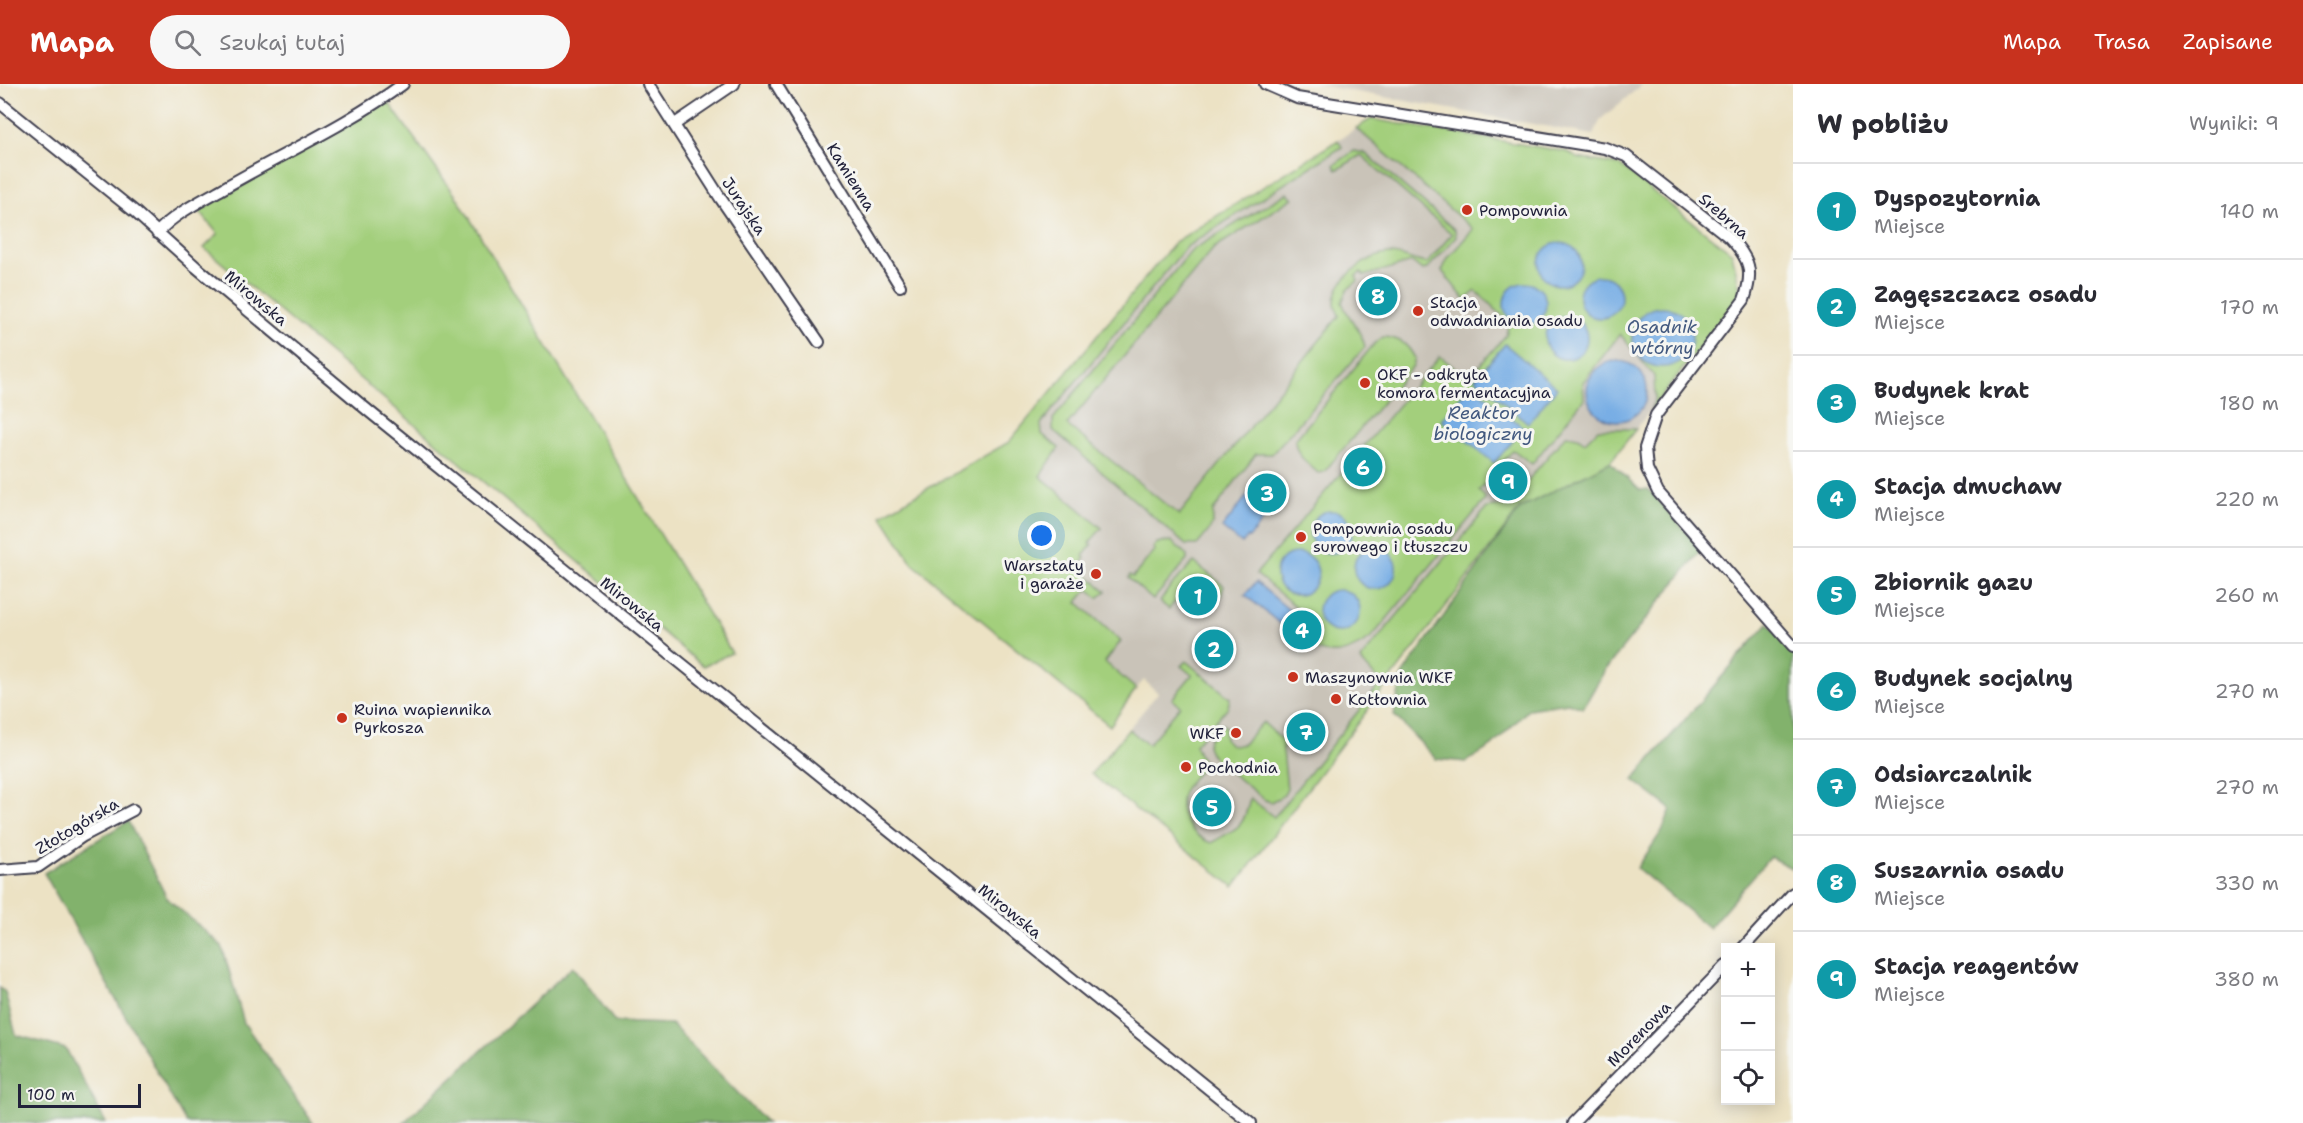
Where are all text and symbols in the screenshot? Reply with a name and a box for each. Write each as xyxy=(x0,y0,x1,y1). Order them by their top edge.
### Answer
search box xyxy=(150,15,570,69)
text: Mapa xyxy=(30,23,114,61)
icon: search xyxy=(171,26,204,59)
text: Szukaj tutaj xyxy=(219,28,345,57)
text: Mapa xyxy=(2003,28,2061,56)
text: Trasa xyxy=(2094,28,2150,56)
text: Zapisane xyxy=(2183,28,2273,56)
text: W pobliżu xyxy=(1817,106,1949,141)
text: Wyniki: 9 xyxy=(2189,110,2279,136)
street label: Kamienna xyxy=(822,139,880,215)
street label: Jurajska xyxy=(717,173,771,239)
text: Dyspozytornia xyxy=(1874,184,2040,213)
street label: Srebrna xyxy=(1695,188,1754,244)
text: 1 xyxy=(1832,198,1841,224)
text: 140 m xyxy=(2220,198,2279,224)
place label: Pompownia xyxy=(1479,200,1567,221)
marker: Pompownia xyxy=(1460,203,1474,217)
text: Miejsce xyxy=(1874,213,1945,239)
street label: Mirowska xyxy=(220,266,292,330)
pin: 8 xyxy=(1358,274,1398,318)
text: Zagęszczacz osadu xyxy=(1874,280,2097,309)
place label: Stacja odwadniania osadu xyxy=(1430,292,1583,331)
text: 2 xyxy=(1830,294,1844,320)
text: 170 m xyxy=(2220,294,2279,320)
marker: Stacja odwadniania osadu xyxy=(1411,304,1425,318)
text: Miejsce xyxy=(1874,309,1945,335)
water label: Osadnik wtórny xyxy=(1627,315,1698,360)
place label: OKF - odkryta komora fermentacyjna xyxy=(1377,364,1551,403)
marker: OKF - odkryta komora fermentacyjna xyxy=(1358,376,1372,390)
text: Budynek krat xyxy=(1874,376,2029,405)
text: 3 xyxy=(1830,390,1844,416)
text: 180 m xyxy=(2219,390,2279,416)
water label: Reaktor biologiczny xyxy=(1433,401,1533,446)
text: Miejsce xyxy=(1874,405,1945,431)
pin: 6 xyxy=(1344,444,1382,490)
pin: 9 xyxy=(1488,458,1528,504)
pin: 3 xyxy=(1248,470,1286,516)
text: Stacja dmuchaw xyxy=(1874,472,2062,501)
text: 4 xyxy=(1830,486,1844,512)
text: 220 m xyxy=(2215,486,2279,512)
text: Miejsce xyxy=(1874,501,1945,527)
place label: Pompownia osadu surowego i tłuszczu xyxy=(1313,518,1468,557)
your location xyxy=(1027,521,1056,550)
marker: Pompownia osadu surowego i tłuszczu xyxy=(1294,530,1308,544)
place label: Warsztaty i garaże xyxy=(1004,555,1084,594)
marker: Warsztaty i garaże xyxy=(1089,567,1103,581)
text: Zbiornik gazu xyxy=(1874,568,2033,597)
street label: Mirowska xyxy=(596,572,668,636)
pin: 1 xyxy=(1178,574,1218,618)
text: 5 xyxy=(1830,582,1843,608)
text: 260 m xyxy=(2214,582,2279,608)
text: Miejsce xyxy=(1874,597,1945,623)
pin: 4 xyxy=(1282,608,1322,652)
pin: 2 xyxy=(1194,626,1234,672)
text: Budynek socjalny xyxy=(1874,664,2073,693)
place label: Maszynownia WKF xyxy=(1305,667,1453,688)
marker: Maszynownia WKF xyxy=(1286,670,1300,684)
text: 6 xyxy=(1830,678,1844,704)
text: 270 m xyxy=(2215,678,2279,704)
place label: Kotłownia xyxy=(1348,689,1427,710)
marker: Kotłownia xyxy=(1329,692,1343,706)
text: Miejsce xyxy=(1874,693,1945,719)
place label: Ruina wapiennika Pyrkosza xyxy=(354,699,491,738)
pin: 7 xyxy=(1286,710,1326,754)
marker: Ruina wapiennika Pyrkosza xyxy=(335,711,349,725)
place label: WKF xyxy=(1189,723,1224,744)
marker: WKF xyxy=(1229,726,1243,740)
place label: Pochodnia xyxy=(1198,757,1278,778)
marker: Pochodnia xyxy=(1179,760,1193,774)
text: Odsiarczalnik xyxy=(1874,760,2032,789)
text: 7 xyxy=(1830,774,1844,800)
text: 270 m xyxy=(2215,774,2279,800)
pin: 5 xyxy=(1192,784,1232,830)
text: Miejsce xyxy=(1874,789,1945,815)
street label: Złotogórska xyxy=(32,793,122,859)
text: Suszarnia osadu xyxy=(1874,856,2064,885)
text: 8 xyxy=(1830,870,1844,896)
text: 330 m xyxy=(2215,870,2279,896)
street label: Mirowska xyxy=(974,879,1046,943)
text: Miejsce xyxy=(1874,885,1945,911)
map controls xyxy=(1721,943,1775,1105)
button: + xyxy=(1721,943,1775,997)
text: Stacja reagentów xyxy=(1874,952,2078,981)
text: 9 xyxy=(1830,966,1844,992)
text: 380 m xyxy=(2214,966,2279,992)
text: Miejsce xyxy=(1874,981,1945,1007)
street label: Morenowa xyxy=(1603,997,1675,1071)
button: − xyxy=(1721,997,1775,1051)
button: locate xyxy=(1721,1051,1775,1105)
scale bar xyxy=(18,1081,141,1108)
text: 100 m xyxy=(27,1084,75,1105)

